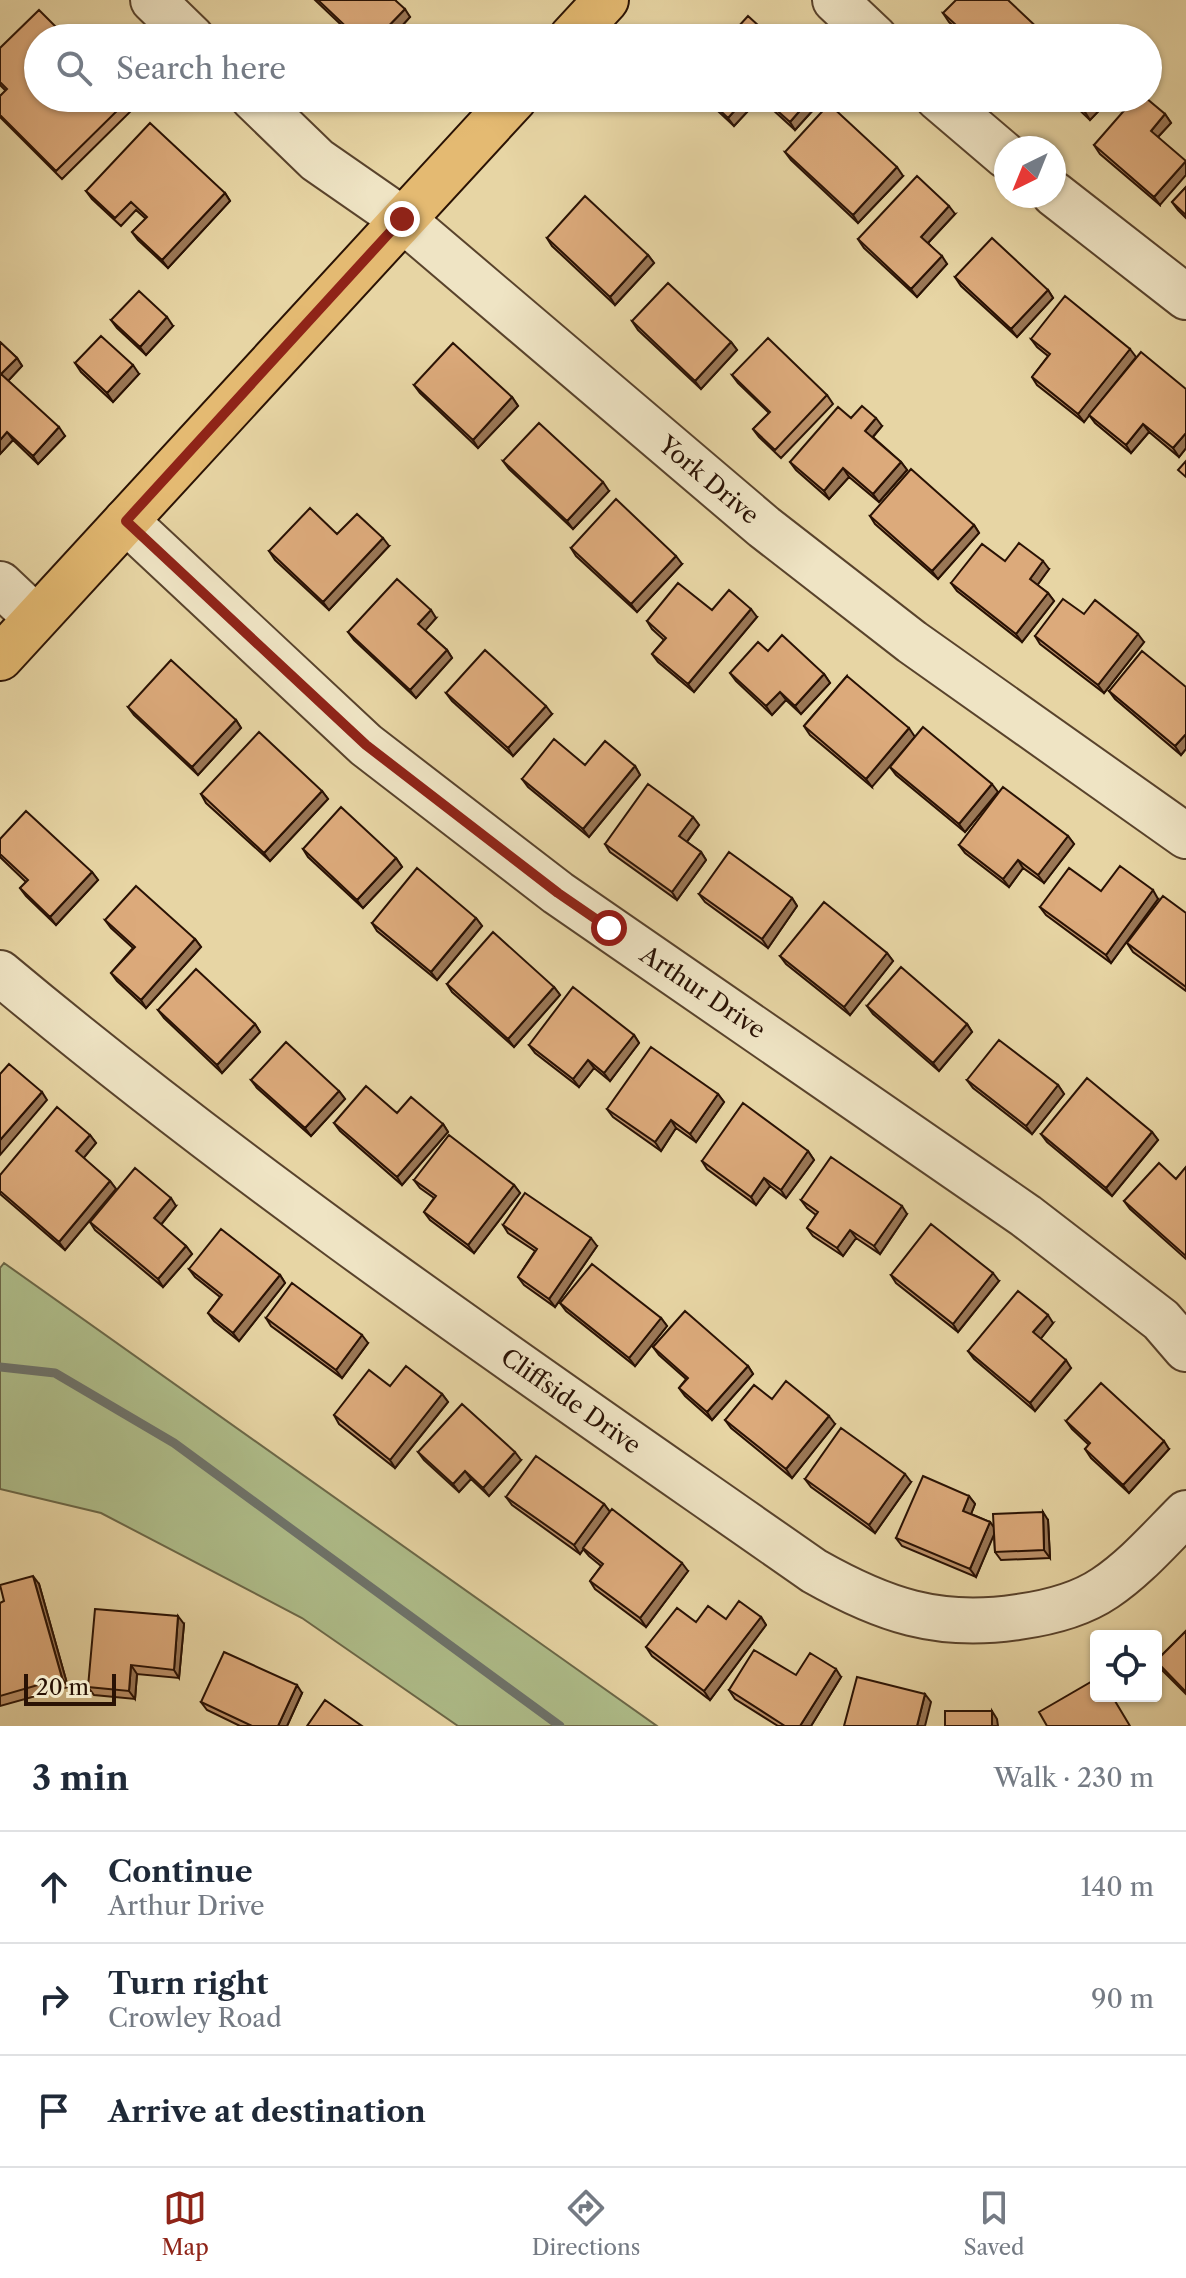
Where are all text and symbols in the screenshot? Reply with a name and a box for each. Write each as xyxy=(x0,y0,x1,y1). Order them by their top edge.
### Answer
search box xyxy=(24,24,1162,112)
icon: search xyxy=(52,46,96,90)
text: Search here xyxy=(116,50,286,87)
north arrow xyxy=(994,136,1066,208)
route end xyxy=(384,201,420,237)
street label: York Drive xyxy=(652,429,765,530)
route start xyxy=(591,910,627,946)
street label: Arthur Drive xyxy=(634,939,771,1044)
street label: Cliffside Drive xyxy=(495,1342,647,1460)
map controls xyxy=(1090,1630,1162,1702)
button: locate xyxy=(1090,1630,1162,1702)
scale bar xyxy=(24,1670,116,1706)
text: 20 m xyxy=(36,1674,89,1701)
text: 3 min xyxy=(32,1757,129,1799)
text: Walk · 230 m xyxy=(994,1762,1154,1794)
text: Continue xyxy=(108,1853,253,1890)
icon: ahead xyxy=(32,1865,76,1909)
text: 140 m xyxy=(1080,1871,1154,1903)
text: Arthur Drive xyxy=(108,1890,265,1922)
text: Turn right xyxy=(108,1965,268,2002)
icon: right xyxy=(32,1977,76,2021)
text: 90 m xyxy=(1091,1983,1154,2015)
text: Crowley Road xyxy=(108,2002,282,2034)
icon: arrive xyxy=(32,2089,76,2133)
text: Arrive at destination xyxy=(108,2093,426,2130)
tab: Map xyxy=(161,2186,209,2261)
tab: Directions xyxy=(532,2186,640,2261)
tab: Saved xyxy=(963,2186,1024,2261)

